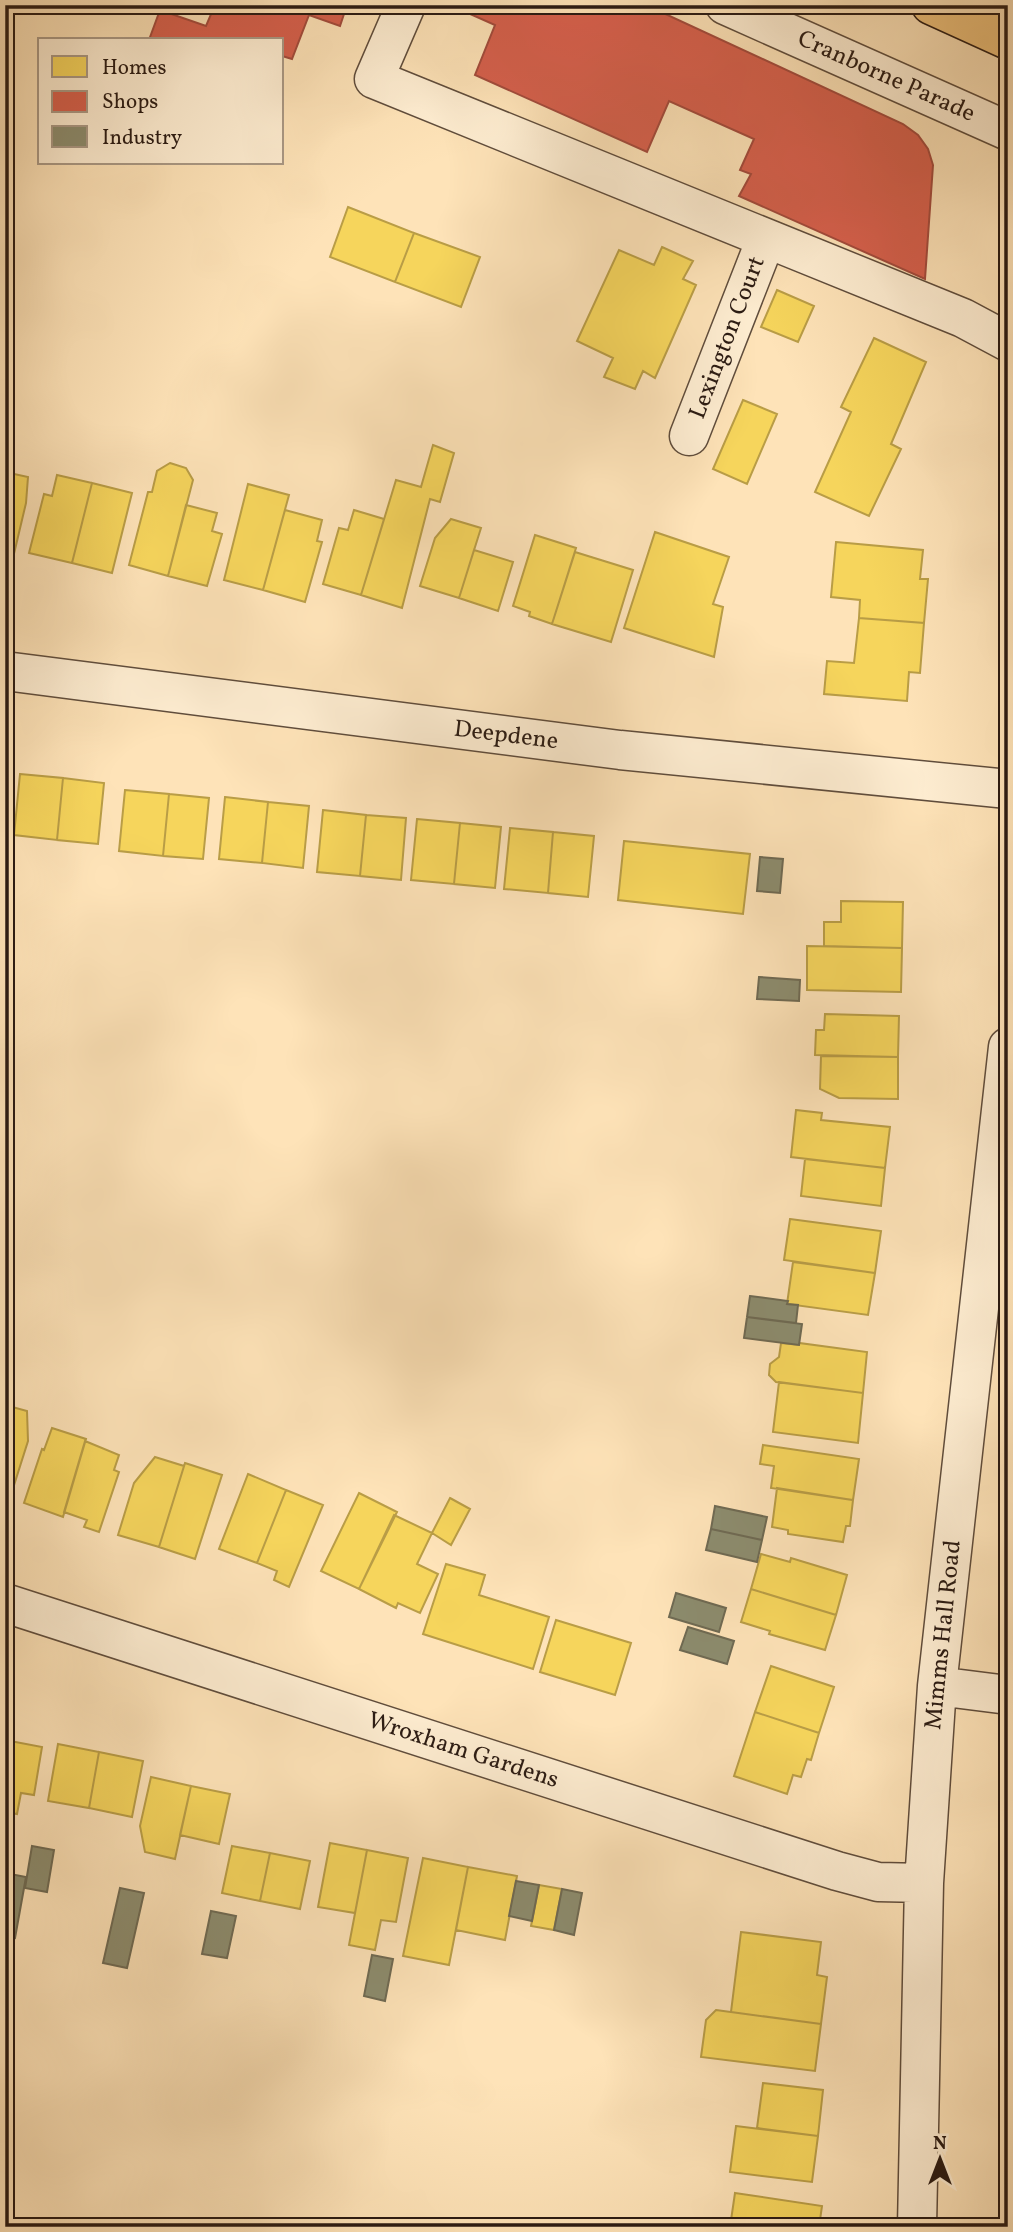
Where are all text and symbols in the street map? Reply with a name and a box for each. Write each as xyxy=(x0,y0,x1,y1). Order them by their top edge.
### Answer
street label: Cranborne Parade xyxy=(792,23,980,131)
legend xyxy=(38,38,284,164)
text: Homes xyxy=(102,54,167,83)
text: Shops xyxy=(102,88,158,117)
text: Industry xyxy=(102,124,183,153)
street label: Lexington Court xyxy=(681,252,775,424)
street label: Deepdene xyxy=(452,713,560,759)
street label: Mimms Hall Road xyxy=(917,1538,971,1732)
street label: Wroxham Gardens xyxy=(363,1704,563,1798)
north arrow xyxy=(904,2124,974,2194)
text: N xyxy=(933,2131,947,2157)

